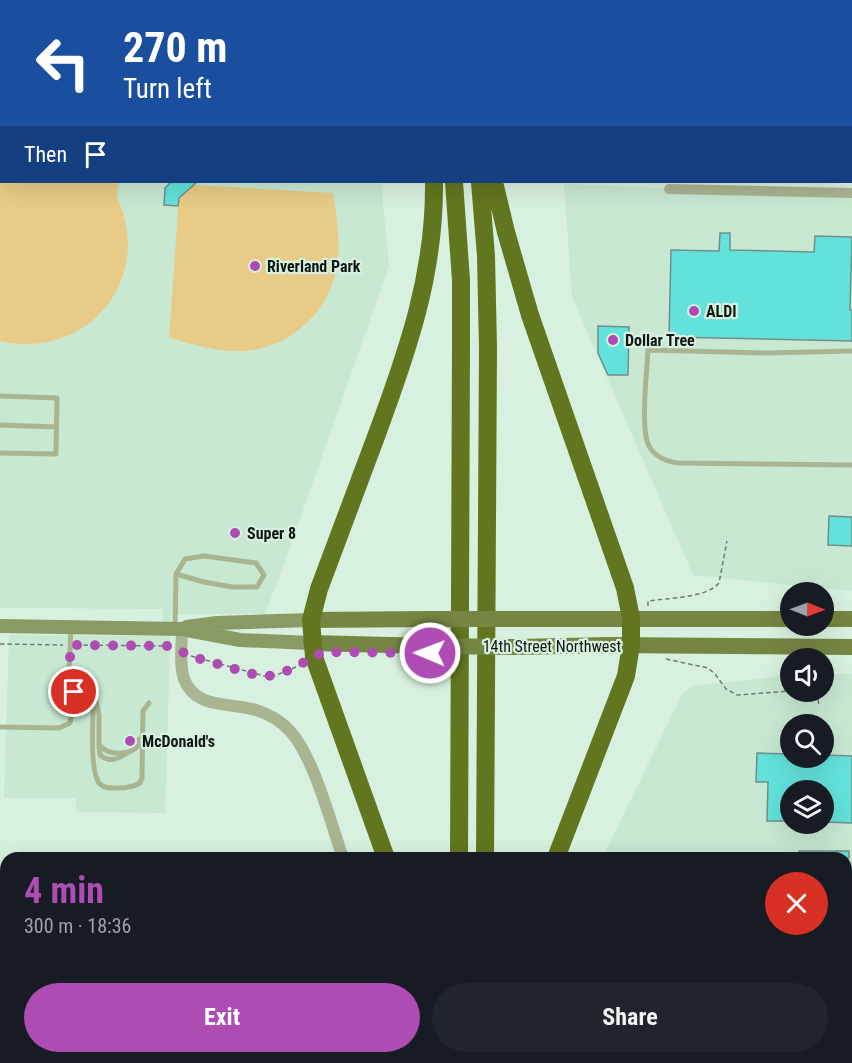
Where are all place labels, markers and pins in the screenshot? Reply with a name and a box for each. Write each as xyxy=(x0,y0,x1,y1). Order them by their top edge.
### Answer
place label: Riverland Park xyxy=(267,257,361,276)
marker: Riverland Park xyxy=(248,259,262,273)
place label: ALDI xyxy=(706,302,737,321)
marker: ALDI xyxy=(687,304,701,318)
place label: Dollar Tree xyxy=(625,331,695,350)
marker: Dollar Tree xyxy=(606,333,620,347)
place label: Super 8 xyxy=(247,524,296,543)
marker: Super 8 xyxy=(228,526,242,540)
pin xyxy=(48,666,99,717)
place label: McDonald's xyxy=(142,732,215,751)
marker: McDonald's xyxy=(123,734,137,748)

